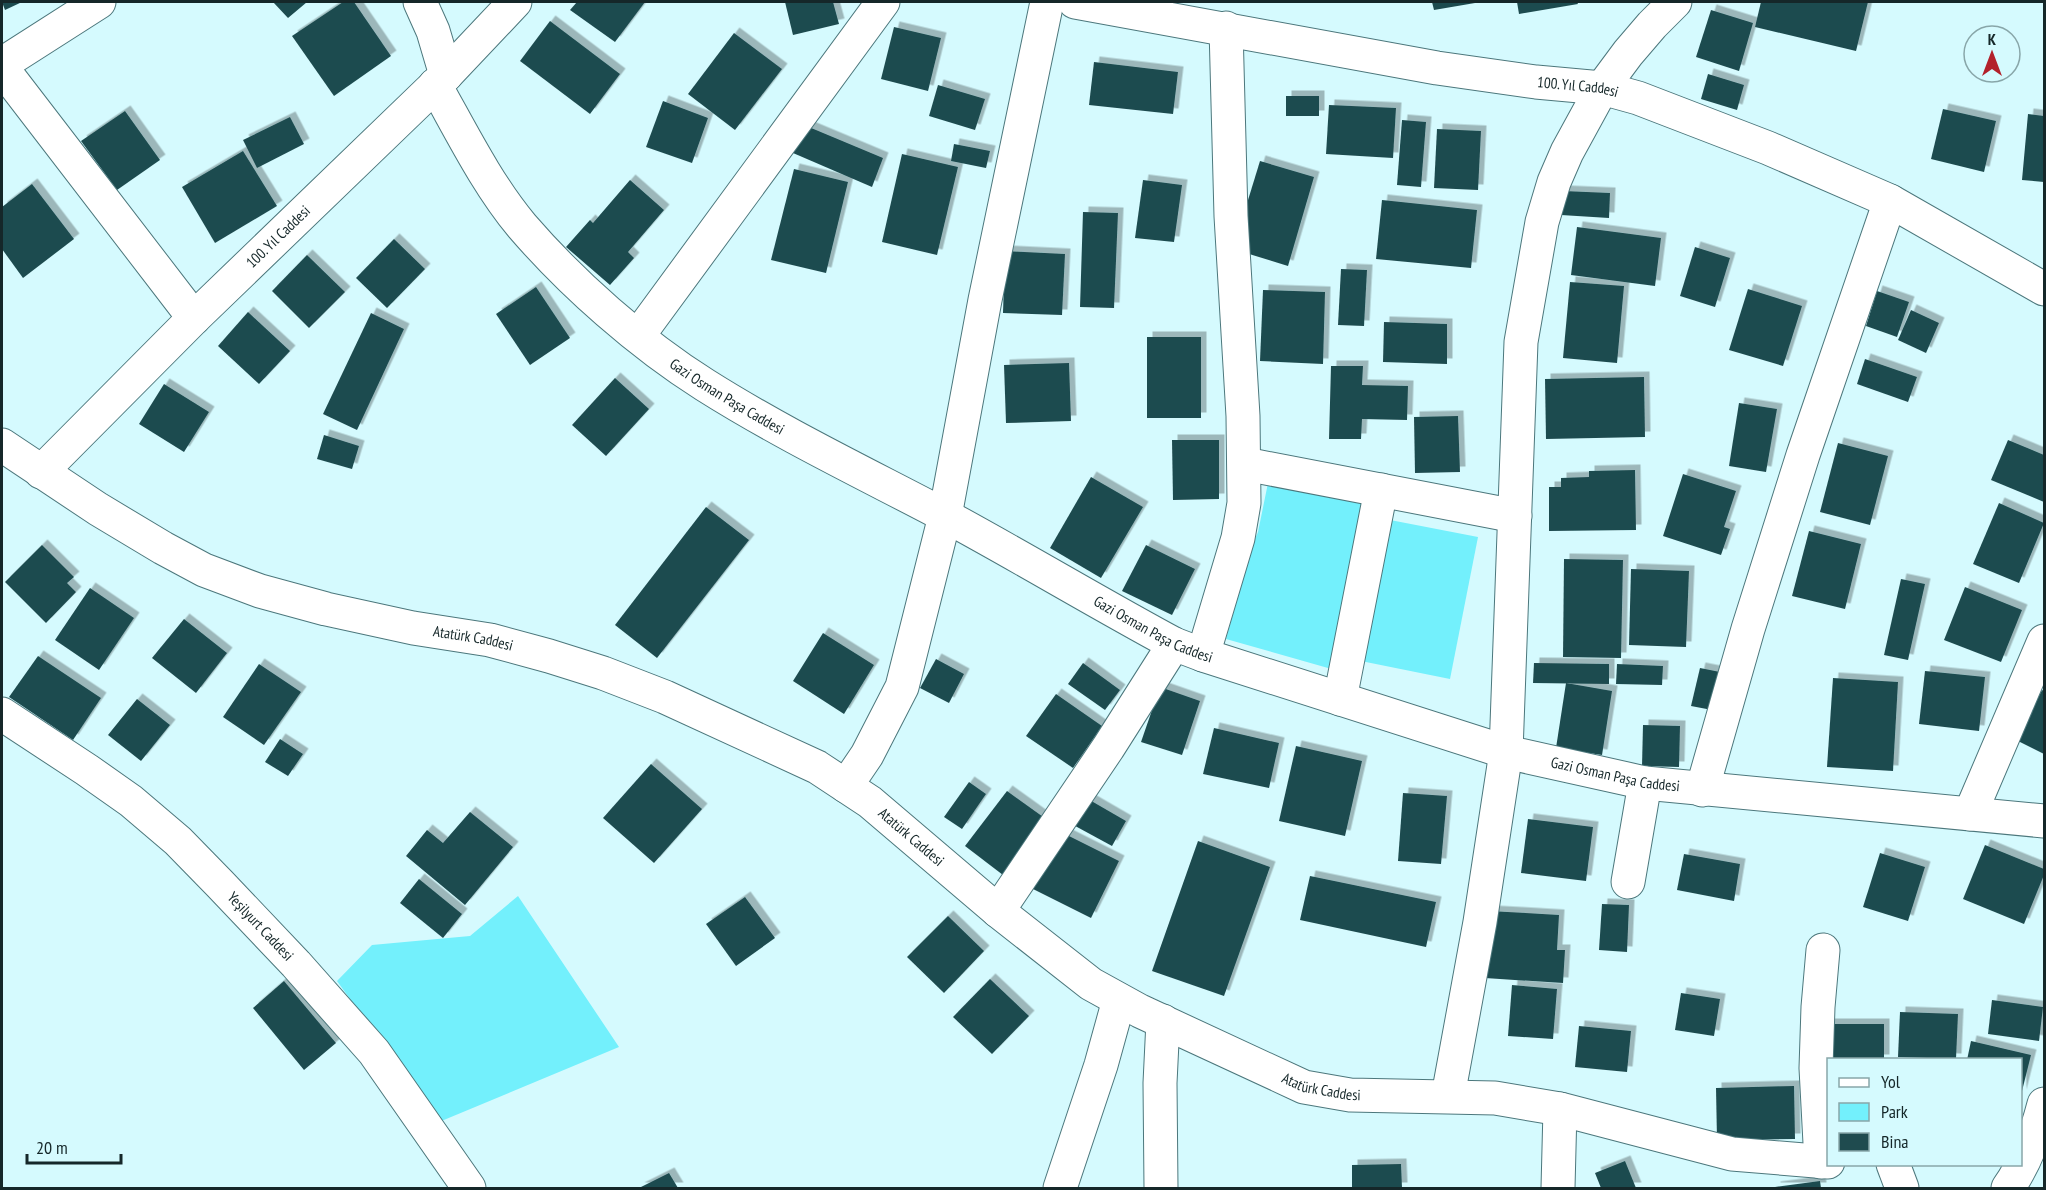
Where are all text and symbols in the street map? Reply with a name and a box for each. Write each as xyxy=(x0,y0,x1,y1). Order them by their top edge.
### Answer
north arrow xyxy=(1962,24,2022,84)
text: K xyxy=(1988,29,1997,49)
street label: 100. Yıl Caddesi xyxy=(1536,72,1621,101)
street label: 100. Yıl Caddesi xyxy=(242,201,314,272)
street label: Gazi Osman Paşa Caddesi xyxy=(666,354,788,439)
street label: Gazi Osman Paşa Caddesi xyxy=(1090,591,1215,666)
street label: Atatürk Caddesi xyxy=(432,621,515,655)
street label: Gazi Osman Paşa Caddesi xyxy=(1549,752,1681,795)
street label: Atatürk Caddesi xyxy=(875,803,948,870)
street label: Yeşilyurt Caddesi xyxy=(223,888,298,965)
legend xyxy=(1827,1058,2022,1166)
street label: Atatürk Caddesi xyxy=(1279,1068,1361,1104)
text: Yol xyxy=(1881,1070,1901,1093)
text: Park xyxy=(1881,1100,1908,1123)
scale bar xyxy=(27,1127,122,1165)
text: Bina xyxy=(1881,1130,1909,1153)
text: 20 m xyxy=(36,1136,68,1159)

